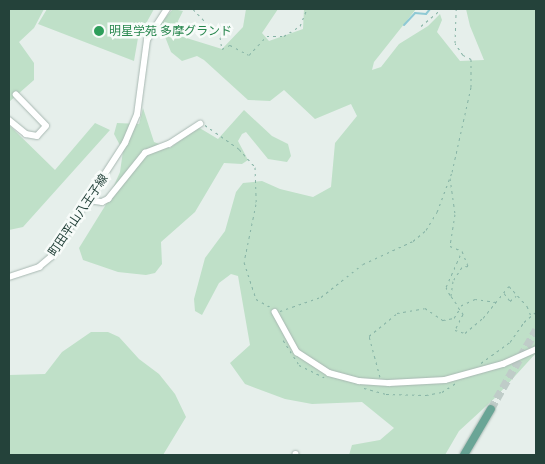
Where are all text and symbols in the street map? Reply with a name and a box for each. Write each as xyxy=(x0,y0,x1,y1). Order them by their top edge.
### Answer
place label: 明星学苑 多摩グランド xyxy=(109,24,232,38)
marker: 明星学苑 多摩グランド xyxy=(93,25,105,37)
street label: 町田平山八王子線 xyxy=(45,171,111,259)

